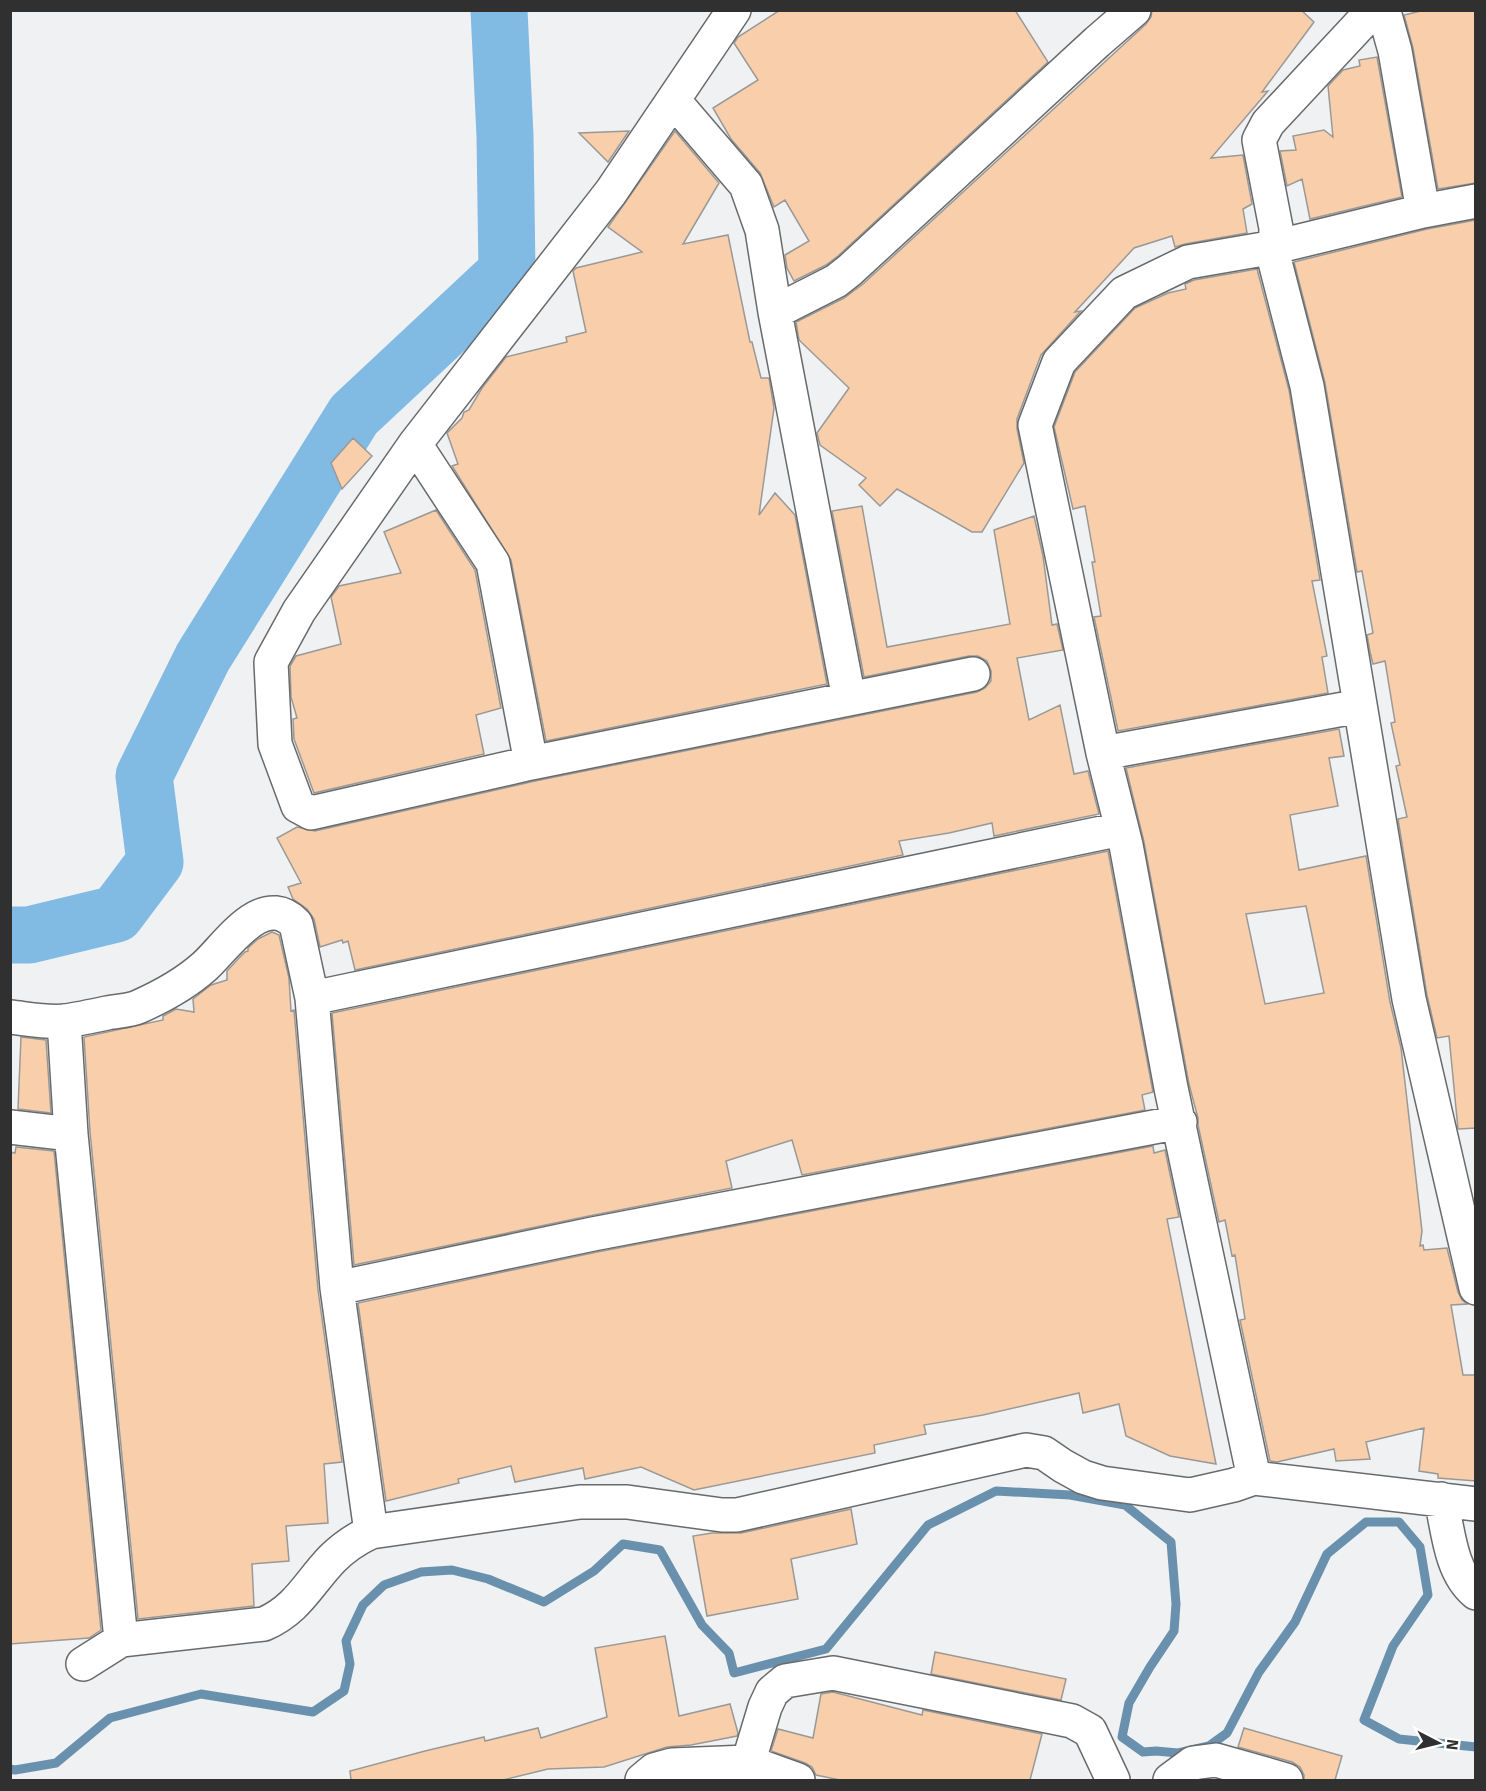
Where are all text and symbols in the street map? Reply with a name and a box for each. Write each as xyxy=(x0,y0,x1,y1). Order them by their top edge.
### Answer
north arrow xyxy=(1408,1713,1468,1773)
text: N xyxy=(1442,1738,1462,1751)

